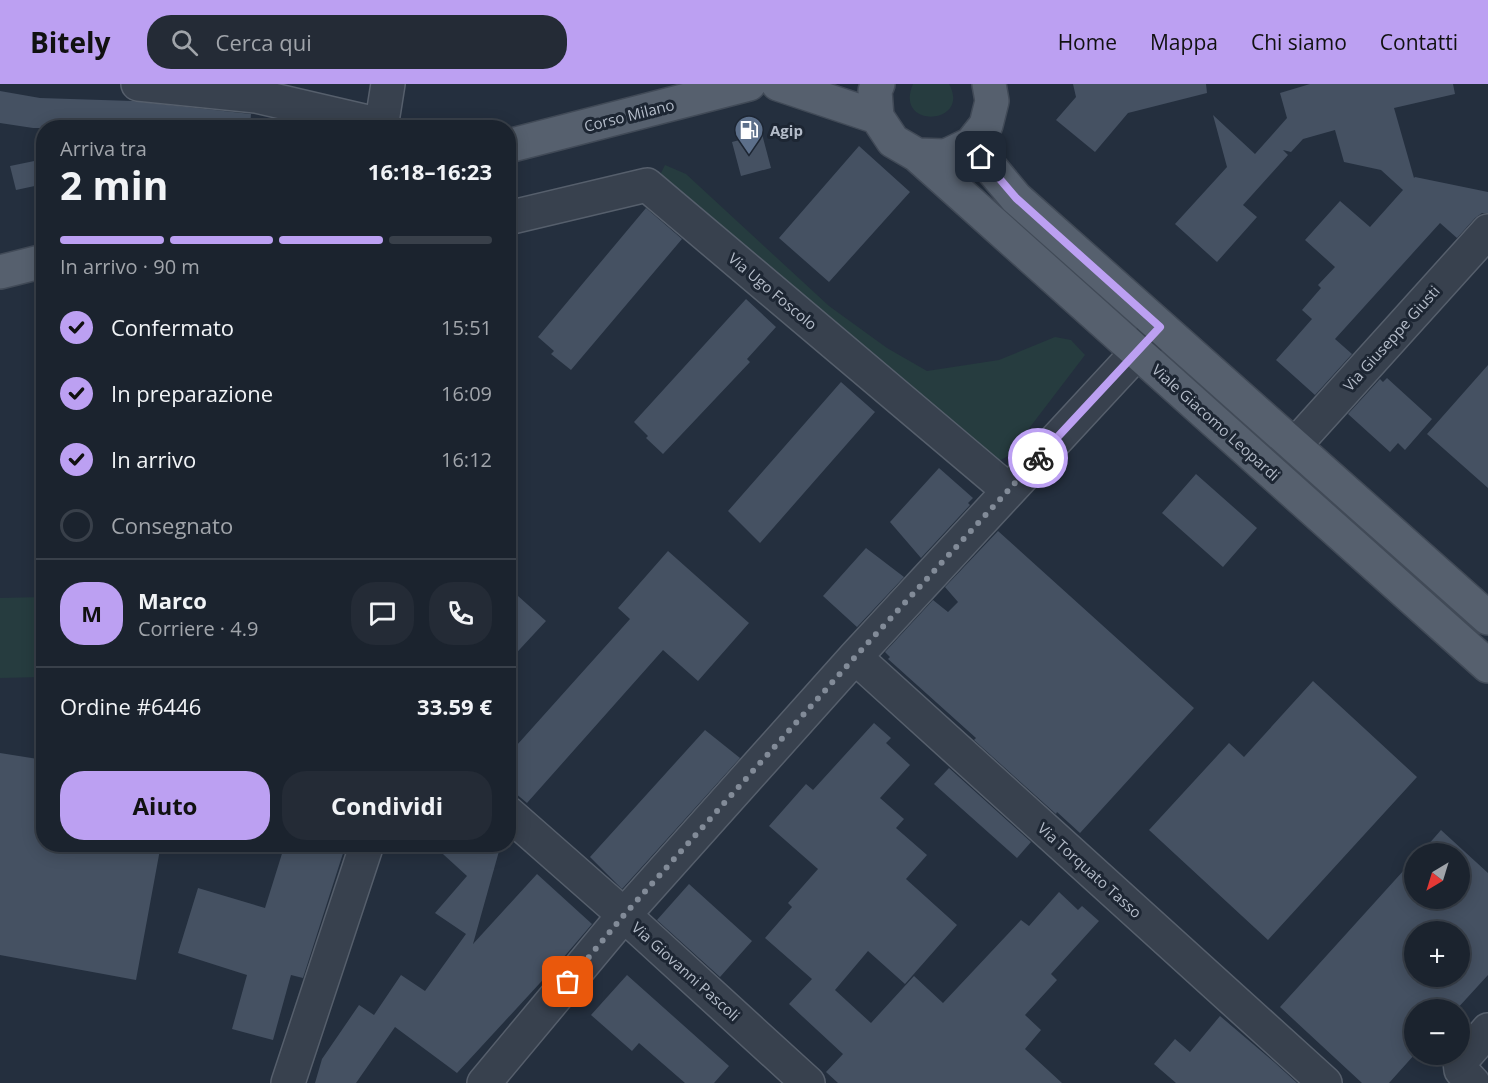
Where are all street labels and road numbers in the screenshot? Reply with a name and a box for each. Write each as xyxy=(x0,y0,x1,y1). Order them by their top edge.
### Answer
street label: Corso Milano xyxy=(582,94,676,136)
street label: Via Ugo Foscolo xyxy=(724,248,822,334)
street label: Via Giuseppe Giusti xyxy=(1338,281,1444,395)
street label: Viale Giacomo Leopardi xyxy=(1148,359,1284,485)
street label: Via Torquato Tasso xyxy=(1034,818,1146,922)
street label: Via Giovanni Pascoli xyxy=(628,917,744,1025)

